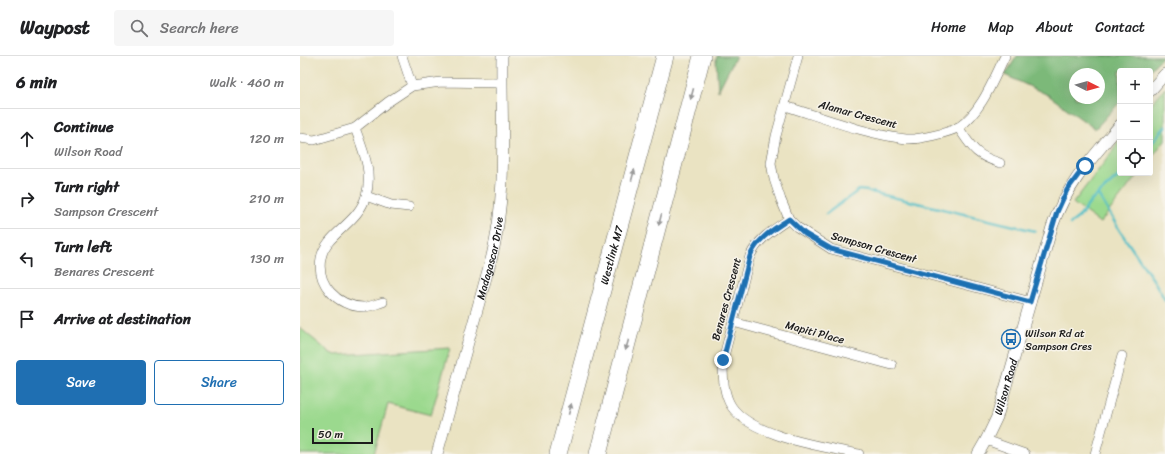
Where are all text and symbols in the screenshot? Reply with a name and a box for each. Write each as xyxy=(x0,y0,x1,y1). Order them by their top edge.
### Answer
search box xyxy=(114,10,394,46)
text: Waypost xyxy=(20,11,90,44)
text: Search here xyxy=(160,15,239,41)
text: Home xyxy=(931,15,966,40)
text: Map xyxy=(988,15,1014,40)
text: About xyxy=(1036,15,1073,40)
text: Contact xyxy=(1095,15,1145,40)
icon: search xyxy=(128,17,150,39)
text: 6 min xyxy=(16,67,57,97)
north arrow xyxy=(1069,68,1105,104)
map controls xyxy=(1117,68,1153,176)
button: + xyxy=(1117,68,1153,104)
text: Walk · 460 m xyxy=(210,71,284,94)
one-way arrow xyxy=(689,88,695,100)
street label: Alamar Crescent xyxy=(815,95,900,134)
button: − xyxy=(1117,104,1153,140)
text: Continue xyxy=(54,114,114,140)
text: 120 m xyxy=(249,127,284,150)
icon: ahead xyxy=(16,128,38,150)
text: Wilson Road xyxy=(54,140,122,163)
button: locate xyxy=(1117,140,1153,176)
route start xyxy=(1076,157,1094,175)
one-way arrow xyxy=(630,169,636,181)
text: Turn right xyxy=(54,174,119,200)
text: 210 m xyxy=(249,187,284,210)
icon: right xyxy=(16,188,38,210)
text: Sampson Crescent xyxy=(54,200,158,223)
one-way arrow xyxy=(657,214,663,226)
street label: Madagascar Drive xyxy=(471,215,509,302)
street label: Westlink M7 xyxy=(595,223,629,287)
street label: Sampson Crescent xyxy=(829,226,919,269)
text: Turn left xyxy=(54,234,112,260)
text: 130 m xyxy=(250,247,284,270)
icon: left xyxy=(16,248,38,270)
street label: Benares Crescent xyxy=(706,255,747,343)
text: Benares Crescent xyxy=(54,260,155,283)
text: Arrive at destination xyxy=(54,306,191,332)
icon: arrive xyxy=(16,308,38,330)
street label: Mapiti Place xyxy=(783,315,847,350)
place label: Wilson Rd at Sampson Cres xyxy=(1025,324,1092,356)
bus stop icon: Wilson Rd at Sampson Cres xyxy=(1000,328,1022,350)
one-way arrow xyxy=(624,340,630,352)
route end xyxy=(714,351,732,369)
street label: Wilson Road xyxy=(989,356,1024,417)
button: Save xyxy=(16,360,146,405)
button: Share xyxy=(154,360,284,405)
one-way arrow xyxy=(568,403,574,415)
text: 50 m xyxy=(318,425,343,444)
scale bar xyxy=(312,426,373,445)

